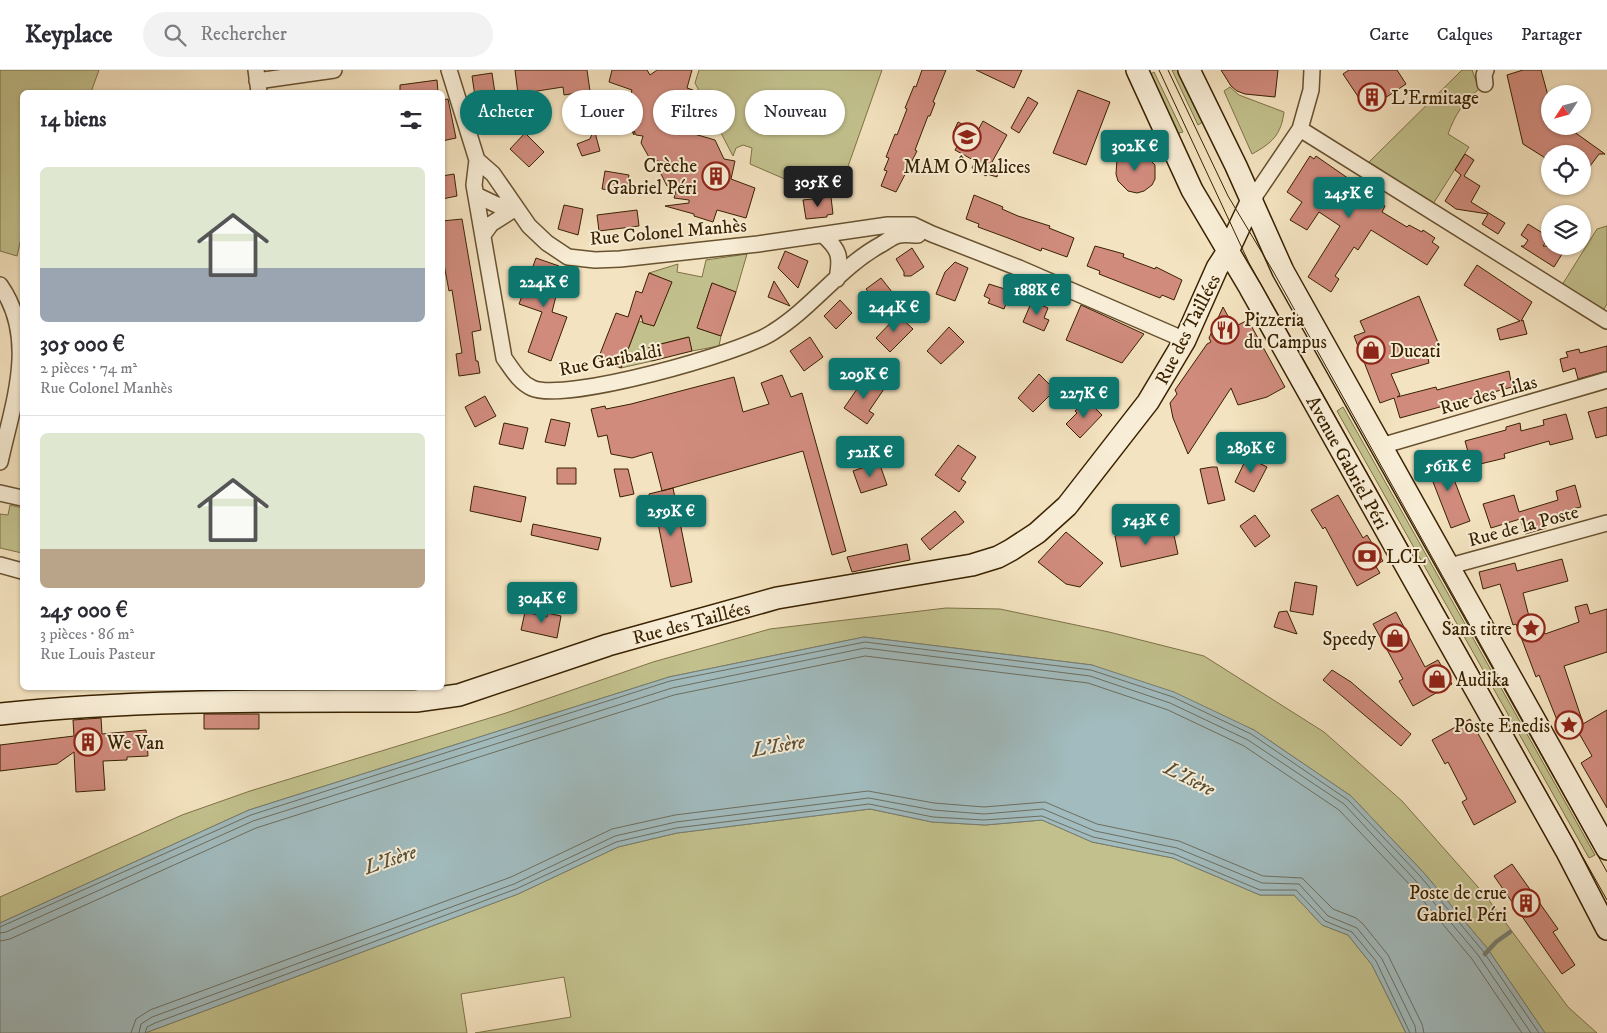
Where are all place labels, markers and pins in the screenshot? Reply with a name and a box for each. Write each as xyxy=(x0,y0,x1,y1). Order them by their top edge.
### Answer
building icon: L'Ermitage xyxy=(1357,82,1387,112)
place label: L'Ermitage xyxy=(1391,87,1479,110)
school or university icon: MAM Ô Malices xyxy=(952,122,982,152)
pin: 302K € xyxy=(1094,129,1176,172)
place label: Crèche Gabriel Péri xyxy=(607,155,697,200)
place label: MAM Ô Malices xyxy=(904,155,1030,179)
building icon: Crèche Gabriel Péri xyxy=(701,161,731,191)
pin: 305K € xyxy=(777,166,859,208)
pin: 245K € xyxy=(1308,176,1390,219)
pin: 224K € xyxy=(503,266,585,308)
pin: 188K € xyxy=(996,274,1078,316)
pin: 244K € xyxy=(853,290,935,333)
place label: Pizzeria du Campus xyxy=(1244,309,1327,354)
restaurant icon: Pizzeria du Campus xyxy=(1210,315,1240,345)
shop icon: Ducati xyxy=(1356,335,1386,365)
place label: Ducati xyxy=(1390,340,1441,363)
pin: 209K € xyxy=(823,358,905,400)
pin: 227K € xyxy=(1043,376,1125,419)
pin: 289K € xyxy=(1210,432,1292,474)
pin: 521K € xyxy=(829,436,911,478)
pin: 561K € xyxy=(1407,450,1489,492)
pin: 259K € xyxy=(630,494,712,537)
pin: 543K € xyxy=(1105,504,1187,546)
bank icon: LCL xyxy=(1352,541,1382,571)
place label: LCL xyxy=(1386,546,1426,569)
pin: 304K € xyxy=(501,582,583,624)
place icon: Sans titre xyxy=(1516,613,1546,643)
place label: Sans titre xyxy=(1442,618,1512,641)
shop icon: Speedy xyxy=(1380,623,1410,653)
place label: Speedy xyxy=(1322,628,1377,651)
shop icon: Audika xyxy=(1422,664,1452,694)
place label: Audika xyxy=(1456,669,1509,692)
place icon: Poste Enedis xyxy=(1554,710,1584,740)
place label: Poste Enedis xyxy=(1454,715,1550,738)
building icon: We Van xyxy=(73,727,103,757)
place label: We Van xyxy=(106,732,164,755)
place label: Poste de crue Gabriel Péri xyxy=(1409,882,1507,927)
building icon: Poste de crue Gabriel Péri xyxy=(1511,888,1541,918)

